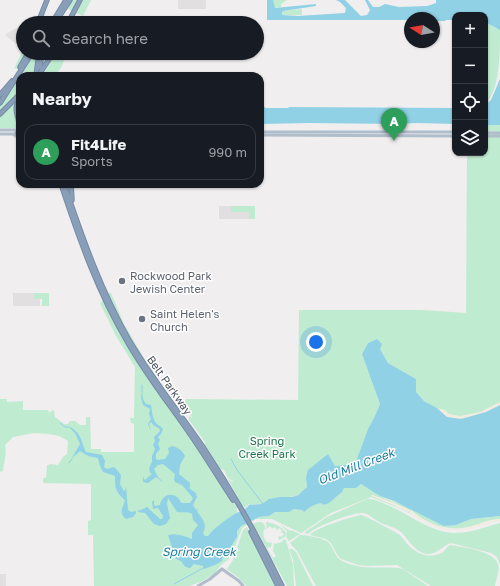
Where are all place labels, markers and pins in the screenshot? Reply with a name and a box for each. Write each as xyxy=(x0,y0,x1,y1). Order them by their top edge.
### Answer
pin: A xyxy=(381,108,407,141)
place label: Rockwood Park Jewish Center xyxy=(130,269,212,295)
marker: Rockwood Park Jewish Center xyxy=(117,276,127,286)
place label: Saint Helen's Church xyxy=(150,307,220,333)
marker: Saint Helen's Church xyxy=(137,314,147,324)

